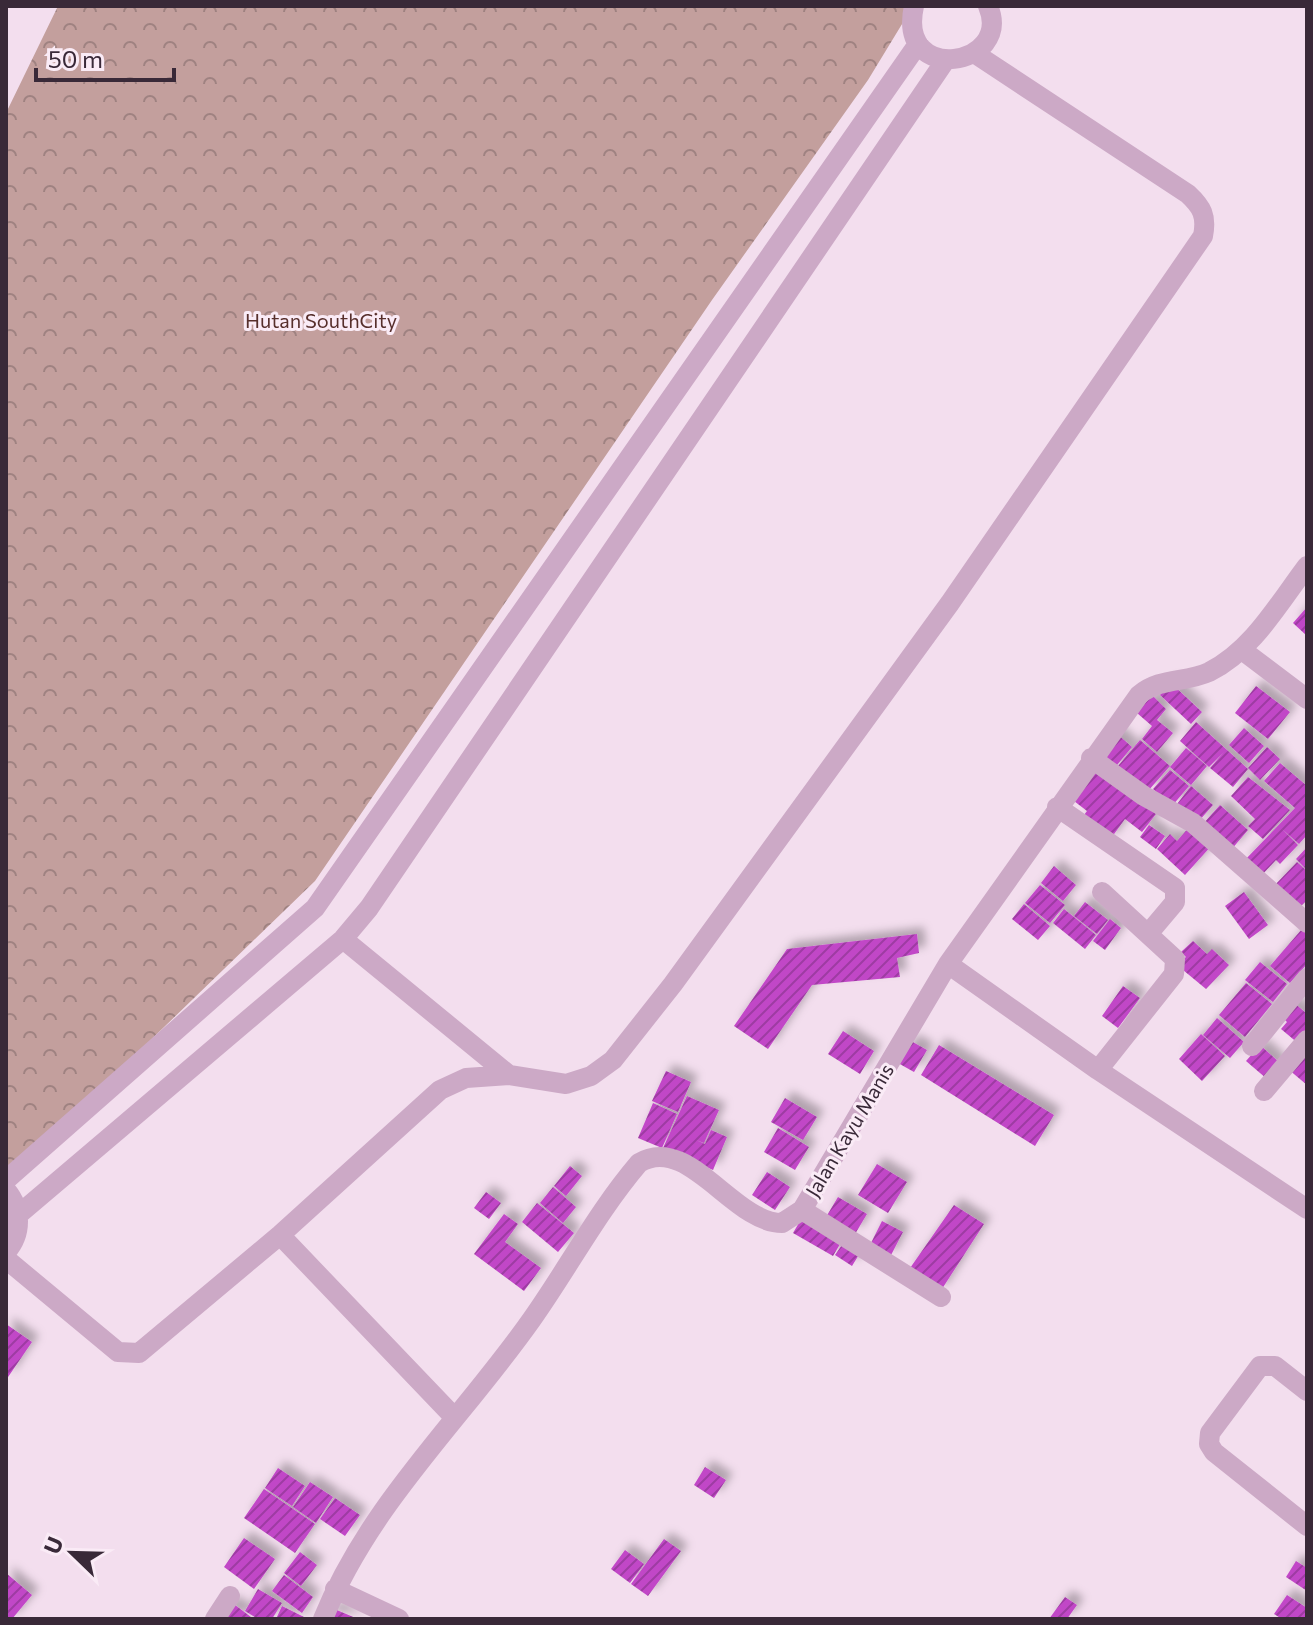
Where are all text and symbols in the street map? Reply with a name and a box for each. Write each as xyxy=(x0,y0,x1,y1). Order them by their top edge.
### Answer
scale bar xyxy=(36,32,174,82)
text: 50 m xyxy=(48,44,103,73)
park label: Hutan SouthCity xyxy=(245,308,397,332)
street label: Jalan Kayu Manis xyxy=(800,1059,898,1201)
north arrow xyxy=(32,1513,112,1593)
text: U xyxy=(38,1532,69,1558)

